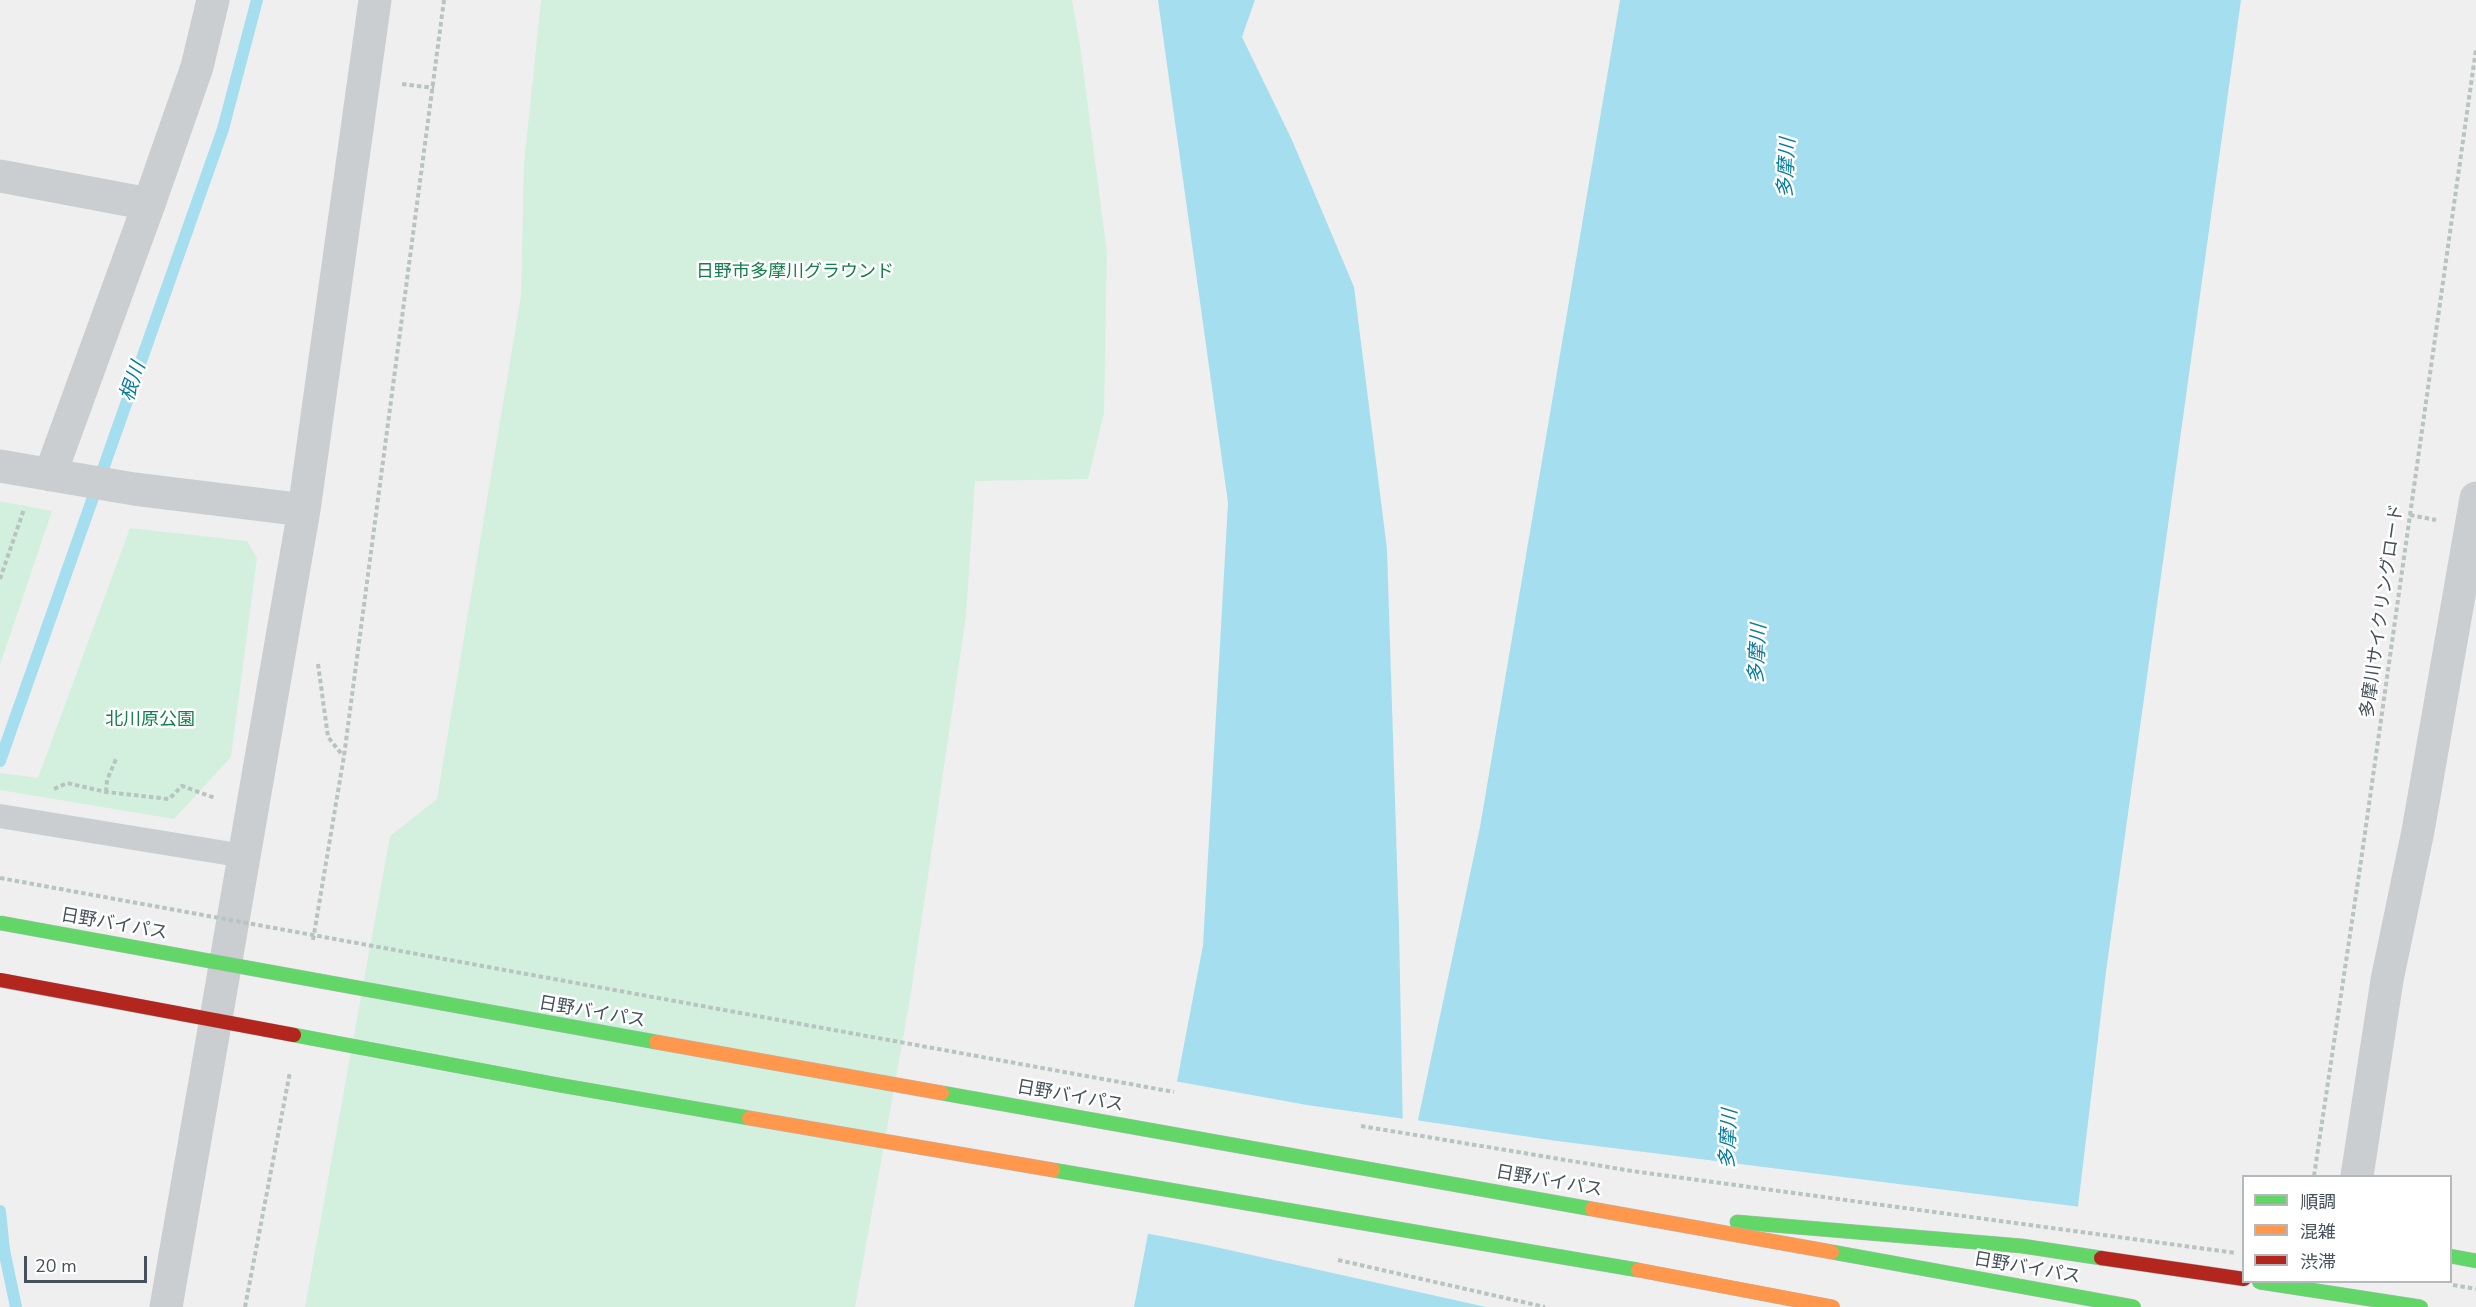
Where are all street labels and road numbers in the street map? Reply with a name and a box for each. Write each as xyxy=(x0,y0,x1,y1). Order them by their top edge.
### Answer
street label: 多摩川サイクリングロード xyxy=(2357,503,2409,719)
street label: 日野バイパス xyxy=(59,905,169,945)
street label: 日野バイパス xyxy=(537,993,647,1033)
street label: 日野バイパス xyxy=(1015,1077,1125,1117)
street label: 日野バイパス xyxy=(1494,1162,1604,1202)
street label: 日野バイパス xyxy=(1972,1249,2082,1289)

